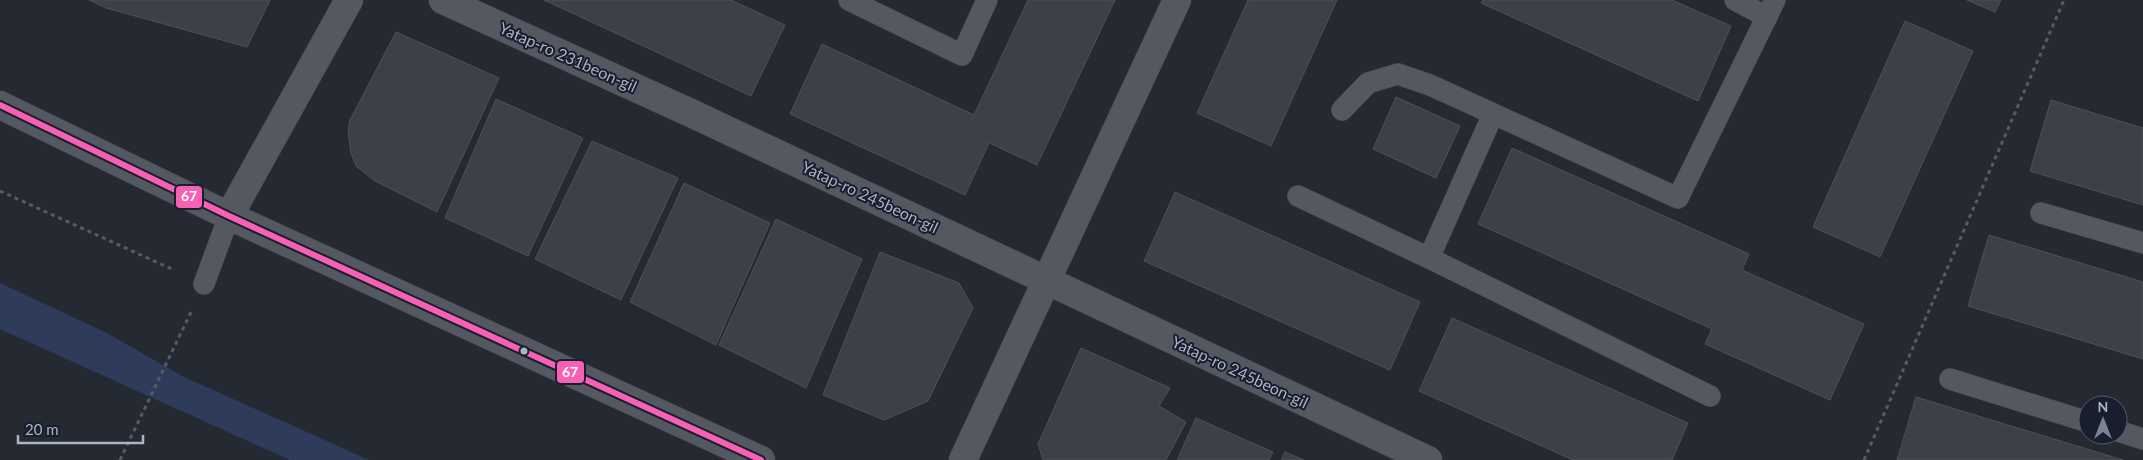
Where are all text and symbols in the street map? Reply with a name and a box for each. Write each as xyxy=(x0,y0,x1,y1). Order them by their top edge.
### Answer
street label: Yatap-ro 231beon-gil xyxy=(497,18,640,95)
street label: Yatap-ro 245beon-gil xyxy=(799,157,941,237)
line badge: 67 xyxy=(175,185,203,209)
text: 67 xyxy=(181,187,197,204)
street label: Yatap-ro 245beon-gil xyxy=(1169,332,1311,412)
unlabelled marker xyxy=(519,346,529,356)
line badge: 67 xyxy=(556,360,585,384)
text: 67 xyxy=(562,363,578,380)
north arrow xyxy=(2078,395,2128,445)
text: N xyxy=(2098,398,2108,415)
scale bar xyxy=(18,412,142,444)
text: 20 m xyxy=(25,420,59,438)

